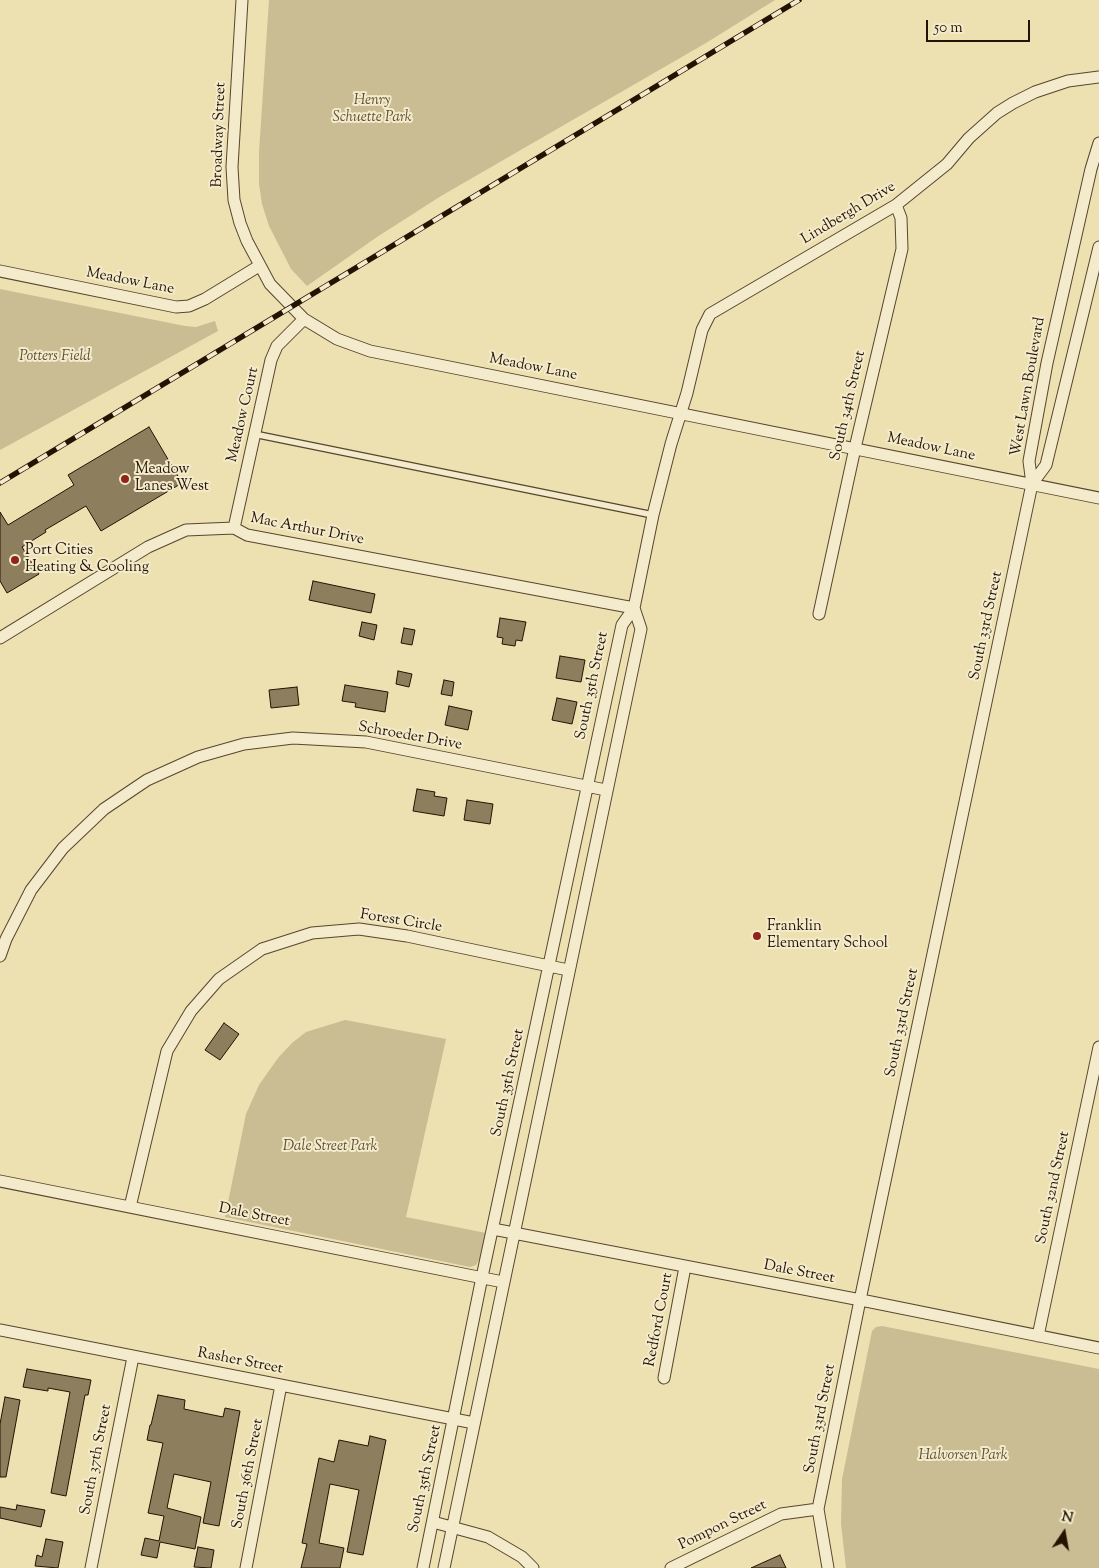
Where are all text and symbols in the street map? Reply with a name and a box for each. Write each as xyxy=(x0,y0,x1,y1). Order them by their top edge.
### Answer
scale bar xyxy=(929,10,1033,42)
text: 50 m xyxy=(934,18,963,39)
street label: Broadway Street xyxy=(209,82,231,188)
park label: Henry Schuette Park xyxy=(332,92,412,127)
street label: Lindbergh Drive xyxy=(799,179,899,249)
street label: Meadow Lane xyxy=(84,265,176,299)
street label: West Lawn Boulevard xyxy=(1008,316,1050,458)
park label: Potters Field xyxy=(19,348,91,366)
street label: South 34th Street xyxy=(828,349,870,463)
street label: Meadow Lane xyxy=(487,351,579,385)
street label: Meadow Court xyxy=(224,366,264,464)
street label: Meadow Lane xyxy=(885,430,977,466)
place label: Meadow Lanes West xyxy=(135,461,209,496)
marker: Meadow Lanes West xyxy=(119,473,131,485)
street label: Mac Arthur Drive xyxy=(249,510,365,550)
place label: Port Cities Heating & Cooling xyxy=(25,542,149,577)
marker: Port Cities Heating & Cooling xyxy=(9,554,21,566)
street label: South 33rd Street xyxy=(967,570,1007,682)
street label: South 35th Street xyxy=(573,630,613,742)
street label: Schroeder Drive xyxy=(357,719,463,755)
street label: Forest Circle xyxy=(359,907,443,937)
place label: Franklin Elementary School xyxy=(767,918,888,953)
marker: Franklin Elementary School xyxy=(751,930,763,942)
street label: South 33rd Street xyxy=(883,967,923,1079)
street label: South 35th Street xyxy=(489,1027,529,1139)
street label: South 32nd Street xyxy=(1033,1130,1075,1246)
park label: Dale Street Park xyxy=(283,1138,377,1156)
street label: Dale Street xyxy=(217,1200,291,1232)
street label: Dale Street xyxy=(762,1257,836,1289)
street label: Redford Court xyxy=(642,1271,678,1369)
street label: Rasher Street xyxy=(196,1345,284,1379)
street label: South 33rd Street xyxy=(802,1363,840,1475)
street label: South 37th Street xyxy=(77,1403,117,1517)
street label: South 36th Street xyxy=(229,1417,269,1531)
street label: South 35th Street xyxy=(406,1423,446,1535)
park label: Halvorsen Park xyxy=(918,1447,1008,1465)
street label: Pompon Street xyxy=(676,1497,770,1555)
text: N xyxy=(1060,1507,1075,1529)
north arrow xyxy=(1039,1508,1089,1558)

